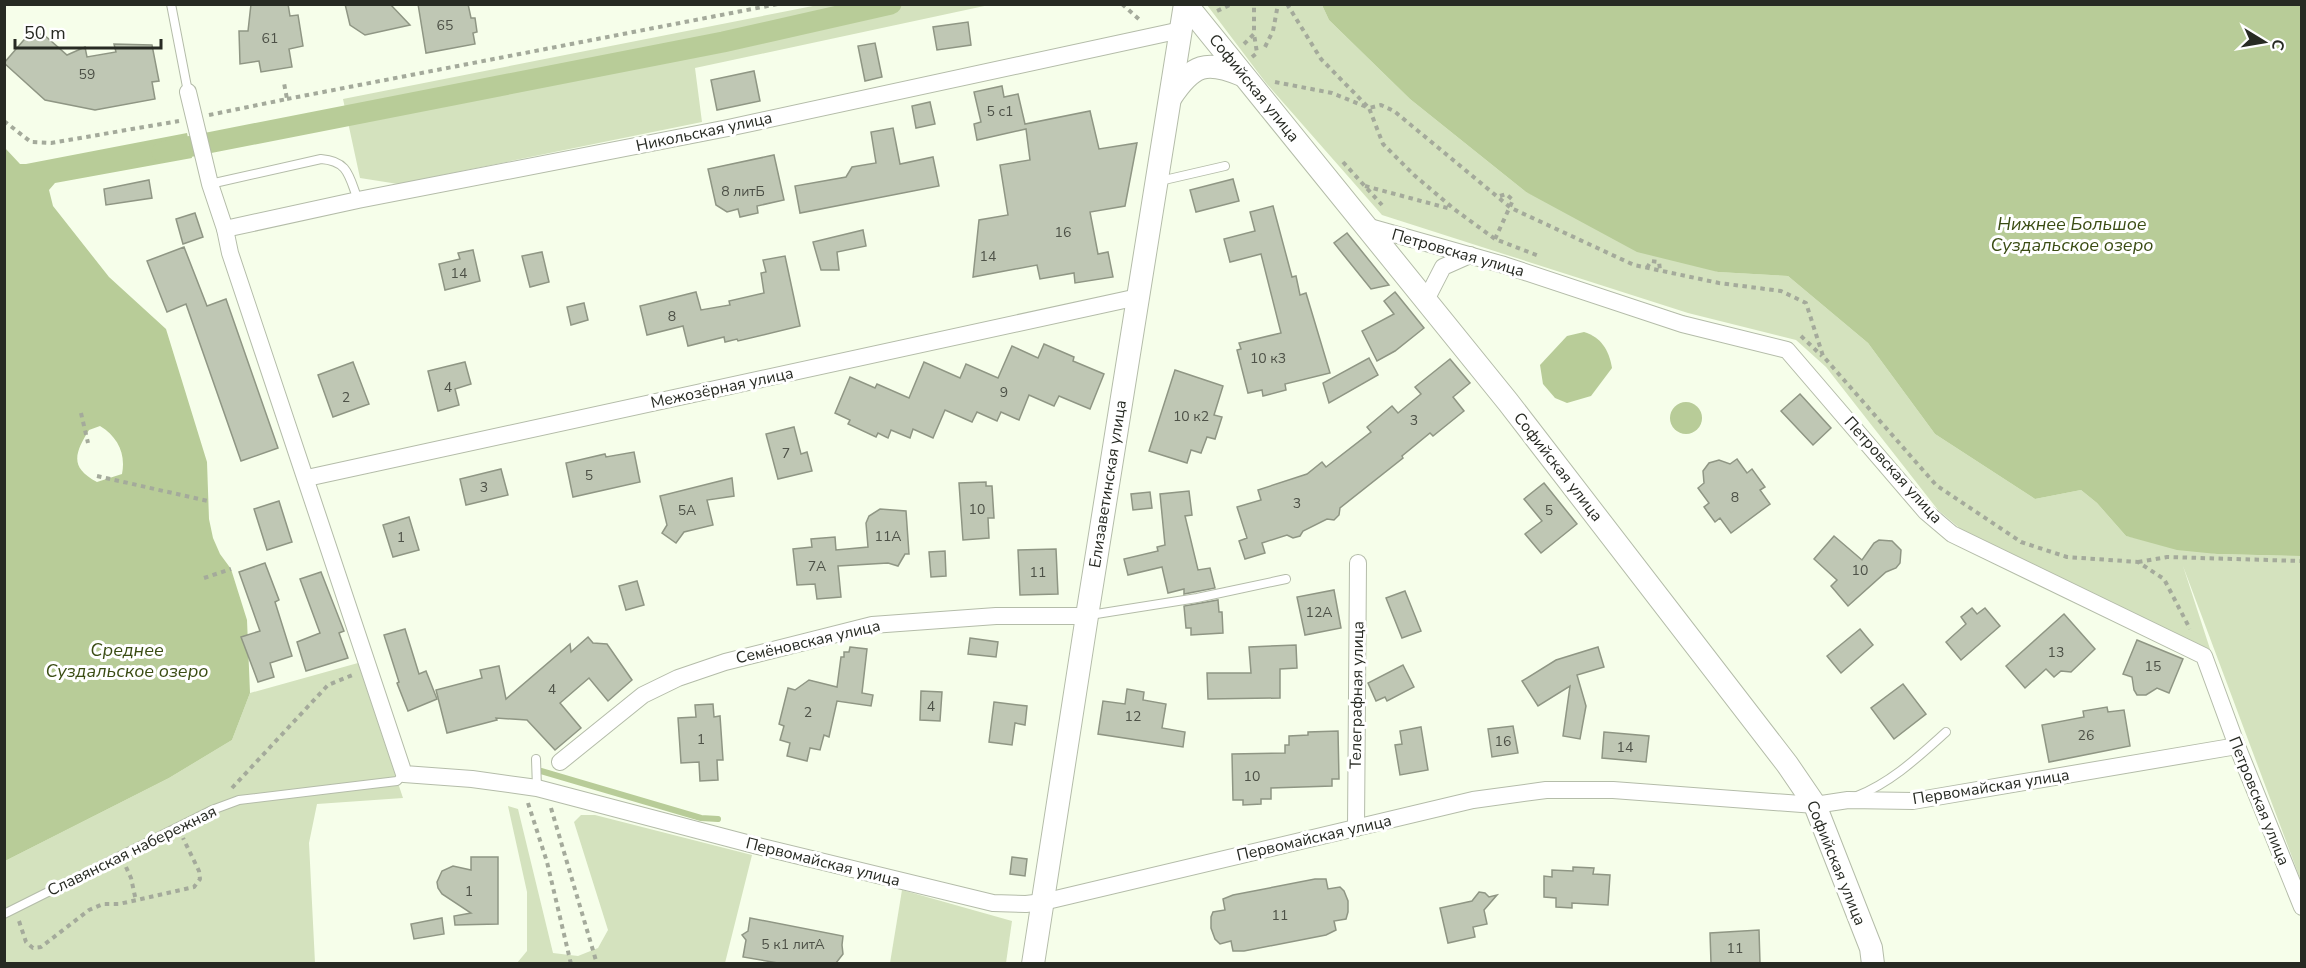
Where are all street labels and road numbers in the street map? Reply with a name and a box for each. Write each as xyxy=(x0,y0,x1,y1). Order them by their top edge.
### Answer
street label: Софийская улица xyxy=(1204,29,1304,147)
street label: Никольская улица xyxy=(634,107,774,157)
street label: Петровская улица xyxy=(1389,224,1527,282)
street label: Межозёрная улица xyxy=(649,362,795,414)
street label: Елизаветинская улица xyxy=(1084,398,1132,570)
street label: Софийская улица xyxy=(1508,408,1608,526)
street label: Петровская улица xyxy=(1839,412,1947,528)
street label: Семёновская улица xyxy=(734,615,882,669)
street label: Телеграфная улица xyxy=(1345,621,1369,769)
street label: Петровская улица xyxy=(2223,733,2295,869)
street label: Первомайская улица xyxy=(1911,764,2071,810)
street label: Софийская улица xyxy=(1801,797,1871,929)
street label: Славянская набережная xyxy=(44,800,220,902)
street label: Первомайская улица xyxy=(1234,809,1394,867)
street label: Первомайская улица xyxy=(743,832,903,892)

